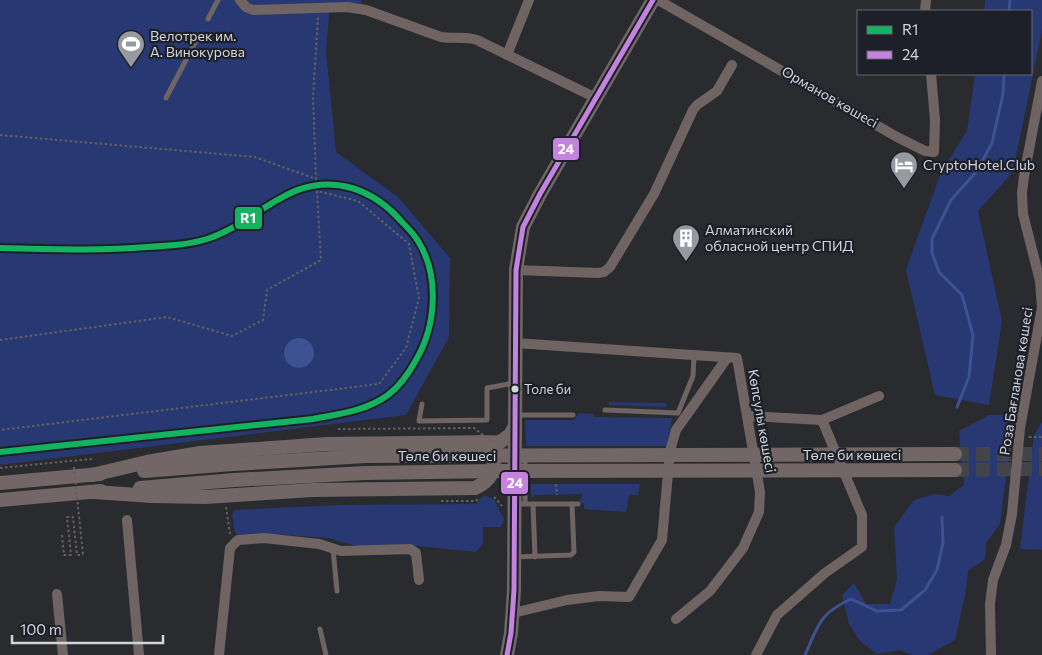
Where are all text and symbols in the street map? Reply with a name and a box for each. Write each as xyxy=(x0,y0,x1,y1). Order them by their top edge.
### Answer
legend xyxy=(857,10,1032,75)
text: R1 xyxy=(902,20,918,38)
place label: Велотрек им. А. Винокурова xyxy=(150,27,245,60)
sports icon: Велотрек им. А. Винокурова xyxy=(116,29,146,68)
text: 24 xyxy=(902,45,919,63)
street label: Орманов көшесі xyxy=(779,62,881,131)
line badge: 24 xyxy=(552,137,580,161)
text: 24 xyxy=(558,140,575,157)
hotel icon: CryptoHotel.Club xyxy=(889,150,919,189)
place label: CryptoHotel.Club xyxy=(923,156,1035,173)
line badge: R1 xyxy=(234,206,263,230)
text: R1 xyxy=(240,209,256,226)
place label: Алматинский обласной центр СПИД xyxy=(705,221,854,254)
building icon: Алматинский обласной центр СПИД xyxy=(671,223,701,262)
street label: Роза Бағланова көшесі xyxy=(995,306,1036,456)
street label: Көпсулы көшесі xyxy=(745,368,780,474)
place label: Толе би xyxy=(524,381,571,397)
marker: Толе би xyxy=(510,384,520,394)
street label: Төле би көшесі xyxy=(803,446,901,463)
street label: Төле би көшесі xyxy=(398,447,496,464)
line badge: 24 xyxy=(500,471,529,495)
text: 24 xyxy=(507,474,524,491)
scale bar xyxy=(12,612,164,644)
text: 100 m xyxy=(20,620,62,638)

